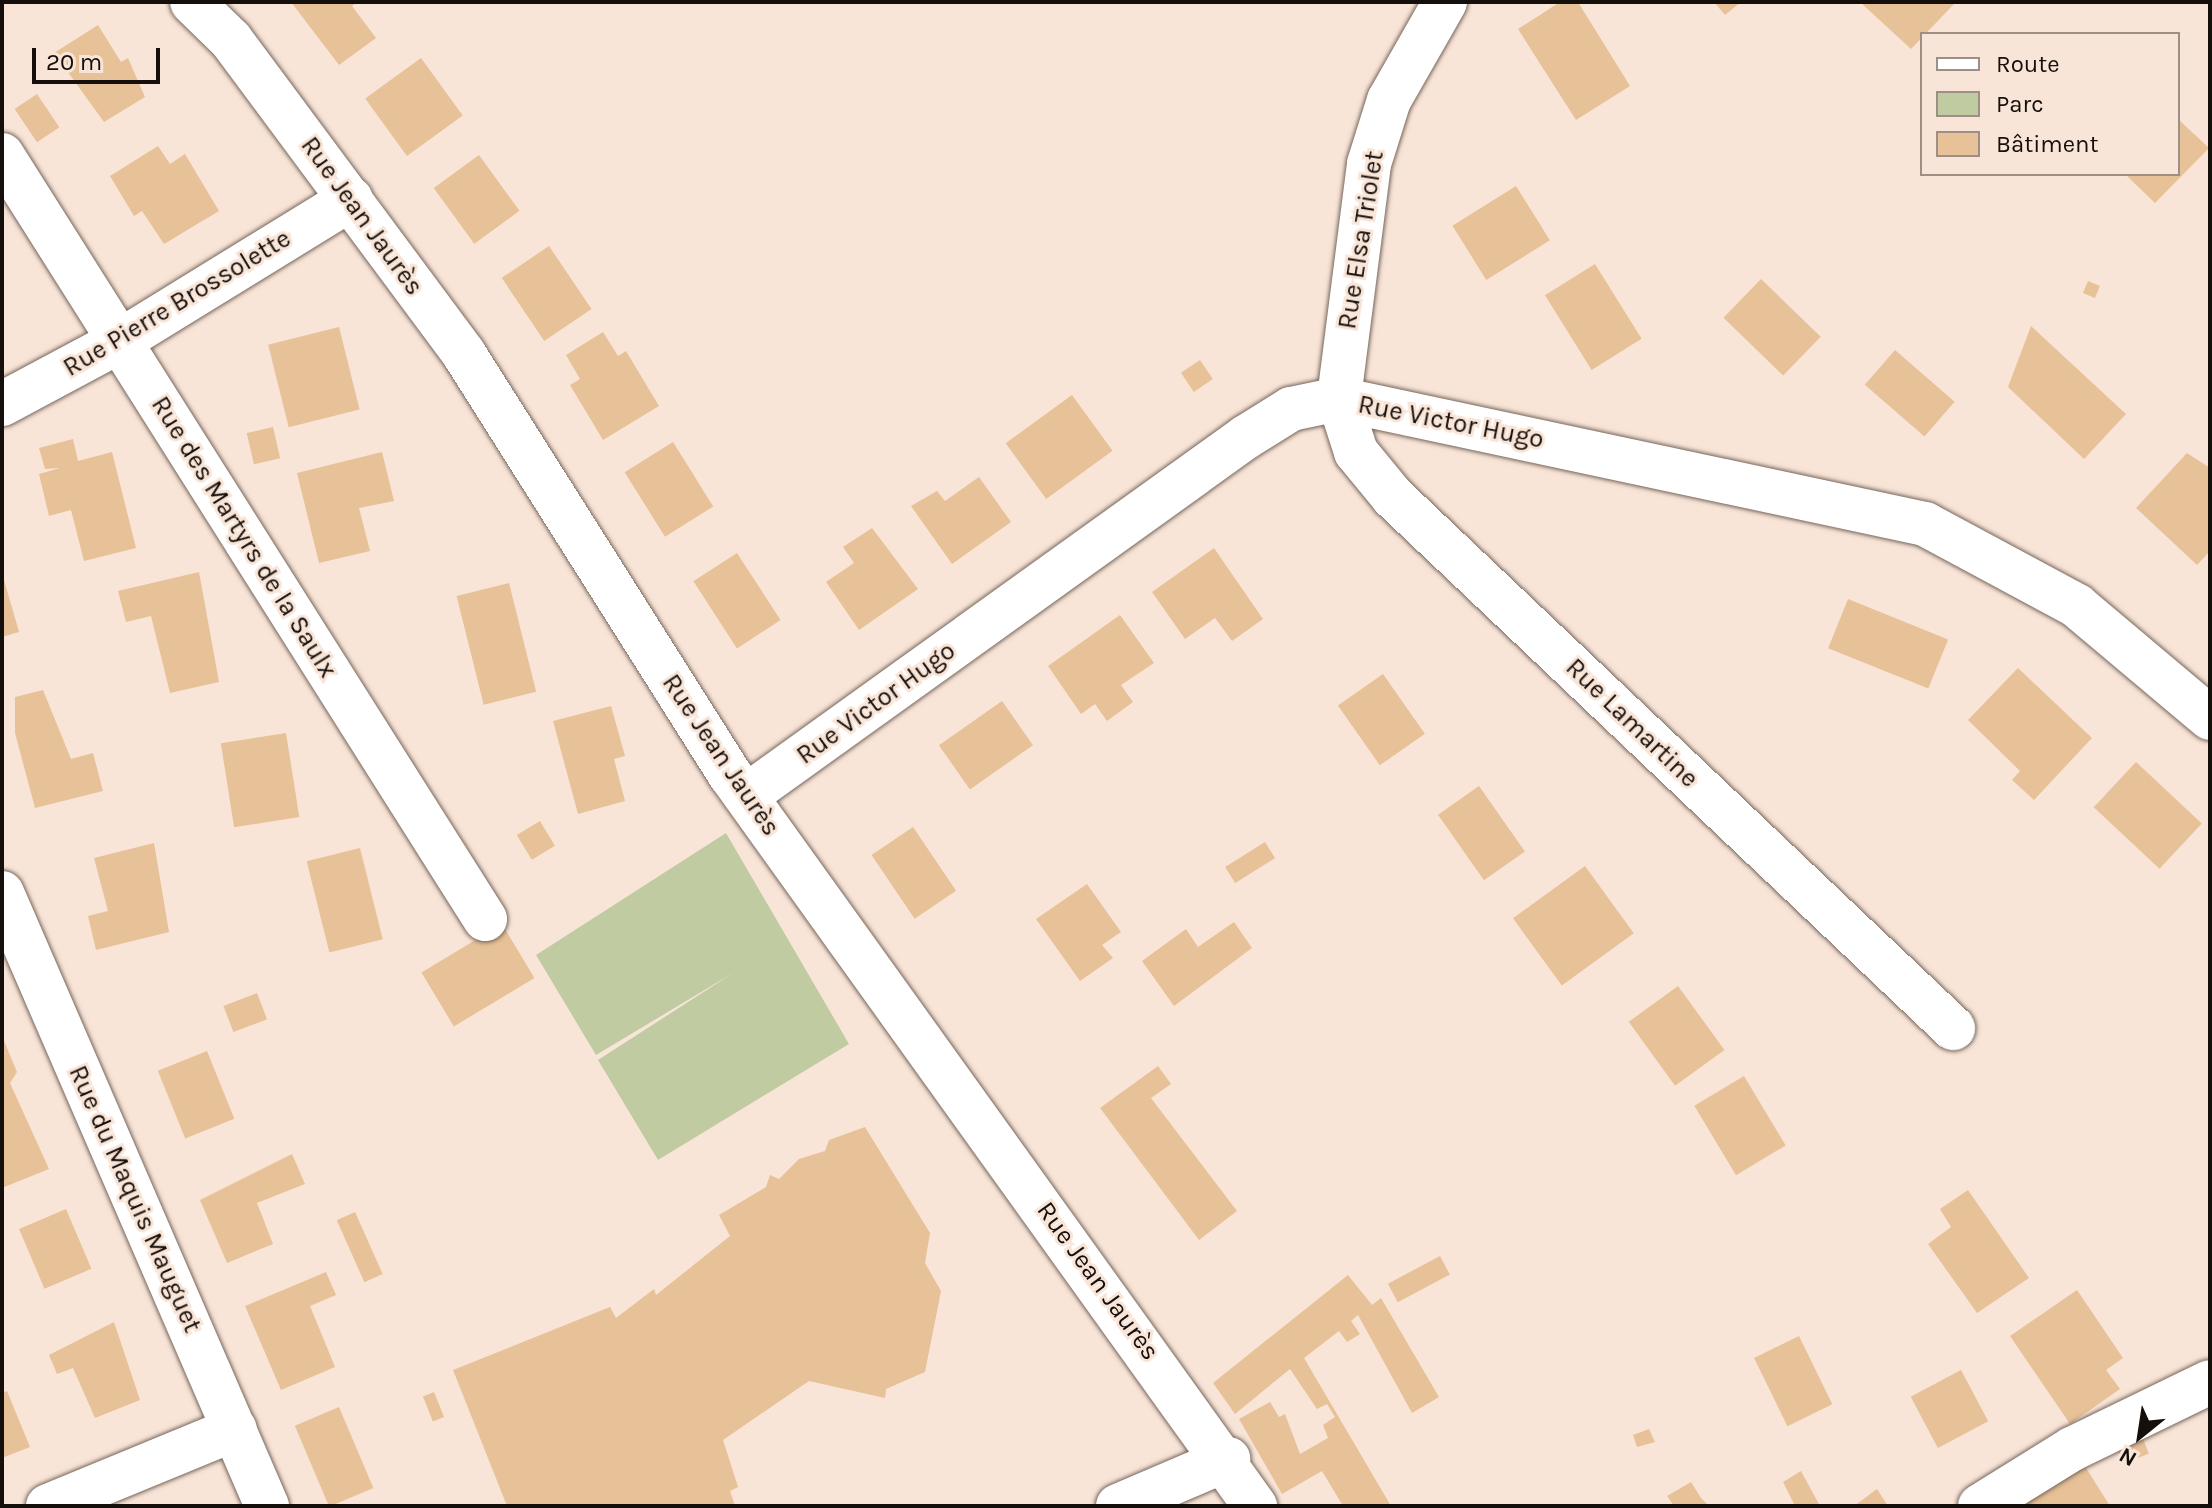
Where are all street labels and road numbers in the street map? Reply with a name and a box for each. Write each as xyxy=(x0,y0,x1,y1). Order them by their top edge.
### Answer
street label: Rue Jean Jaurès xyxy=(294,131,430,301)
street label: Rue Elsa Triolet xyxy=(1332,149,1390,331)
street label: Rue Pierre Brossolette xyxy=(58,223,296,383)
street label: Rue Victor Hugo xyxy=(1355,389,1547,455)
street label: Rue des Martyrs de la Saulx xyxy=(144,391,344,683)
street label: Rue Victor Hugo xyxy=(791,635,961,771)
street label: Rue Lamartine xyxy=(1559,652,1705,794)
street label: Rue Jean Jaurès xyxy=(655,668,787,842)
street label: Rue du Maquis Mauguet xyxy=(62,1061,208,1337)
street label: Rue Jean Jaurès xyxy=(1030,1196,1166,1366)

